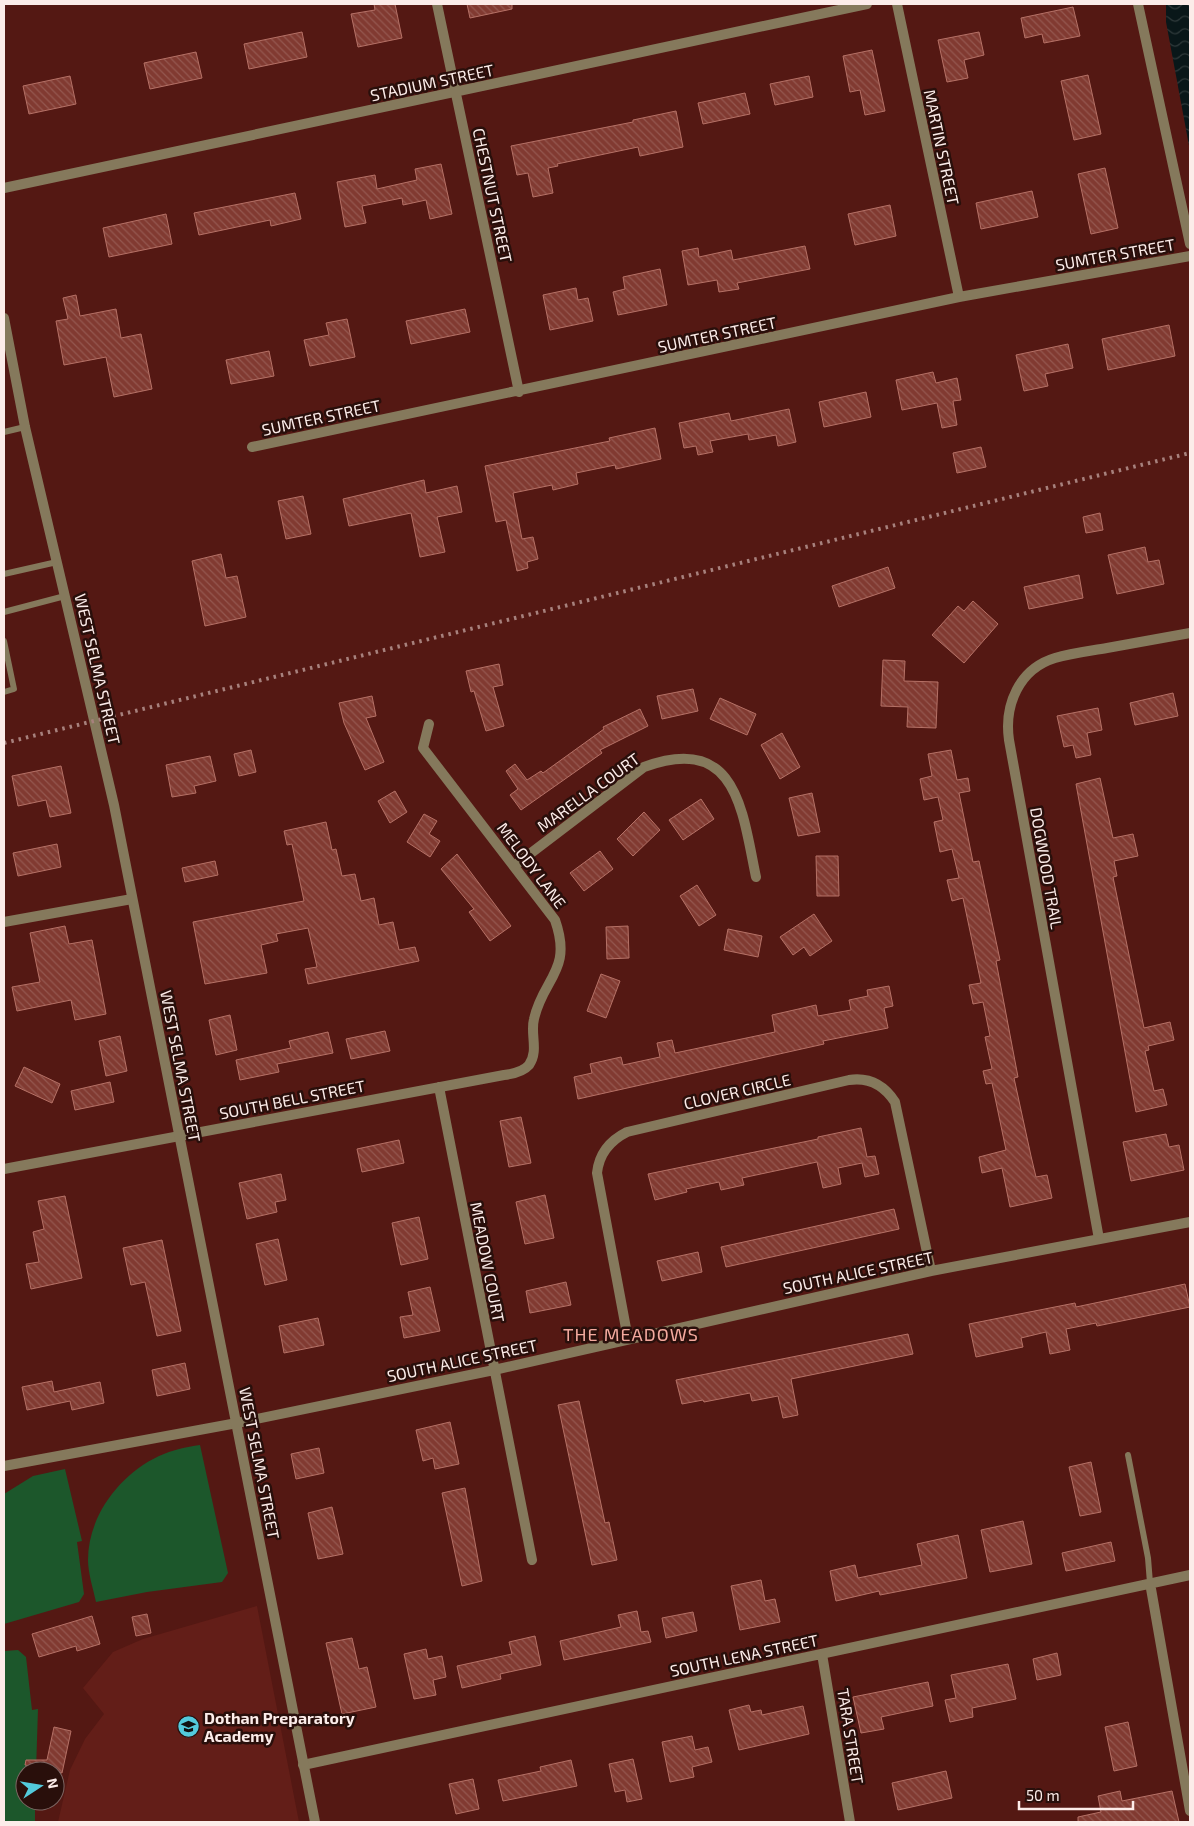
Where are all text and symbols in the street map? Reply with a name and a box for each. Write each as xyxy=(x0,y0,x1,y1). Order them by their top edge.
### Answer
street label: STADIUM STREET xyxy=(369,60,495,104)
street label: MARTIN STREET xyxy=(921,88,963,206)
street label: CHESTNUT STREET xyxy=(469,126,517,264)
street label: SUMTER STREET xyxy=(1054,234,1176,274)
street label: SUMTER STREET xyxy=(656,312,778,356)
street label: SUMTER STREET xyxy=(260,395,382,439)
street label: WEST SELMA STREET xyxy=(71,592,125,746)
street label: MARELLA COURT xyxy=(533,749,643,835)
street label: DOGWOOD TRAIL xyxy=(1027,806,1067,930)
street label: MELODY LANE xyxy=(494,818,571,912)
street label: WEST SELMA STREET xyxy=(157,988,205,1144)
street label: CLOVER CIRCLE xyxy=(682,1069,792,1113)
street label: SOUTH BELL STREET xyxy=(218,1076,366,1122)
street label: MEADOW COURT xyxy=(467,1200,509,1324)
street label: SOUTH ALICE STREET xyxy=(781,1247,935,1297)
district label: THE MEADOWS xyxy=(563,1323,699,1345)
street label: SOUTH ALICE STREET xyxy=(385,1335,539,1385)
street label: WEST SELMA STREET xyxy=(236,1385,284,1541)
street label: SOUTH LENA STREET xyxy=(668,1630,820,1680)
street label: TARA STREET xyxy=(834,1687,868,1785)
place label: Dothan Preparatory Academy xyxy=(204,1708,355,1746)
school or university icon: Dothan Preparatory Academy xyxy=(176,1714,200,1738)
north arrow xyxy=(15,1761,65,1811)
text: N xyxy=(44,1776,63,1790)
scale bar xyxy=(1019,1778,1133,1810)
text: 50 m xyxy=(1026,1786,1060,1804)

